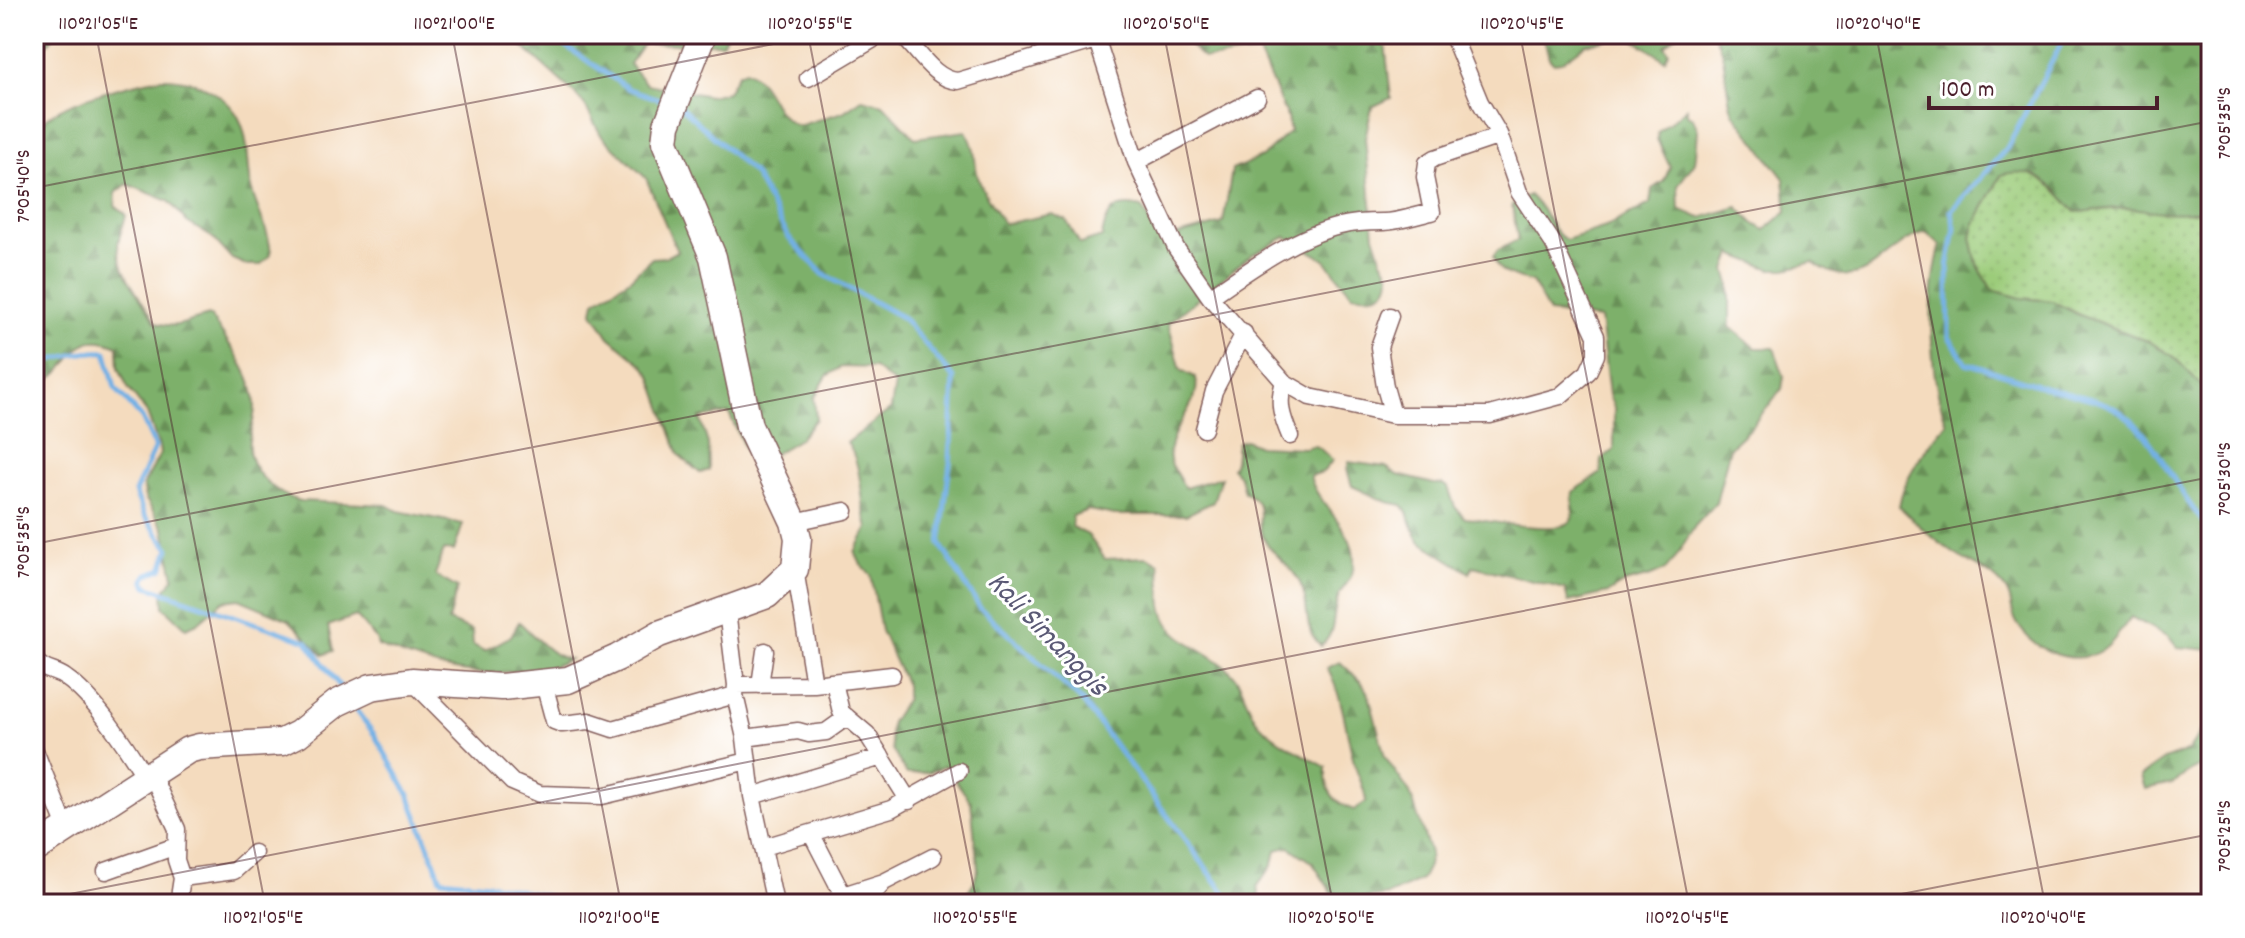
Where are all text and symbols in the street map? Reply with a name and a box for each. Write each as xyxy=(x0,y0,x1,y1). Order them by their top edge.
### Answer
text: 110°21'05"E xyxy=(58,11,138,39)
text: 110°21'00"E xyxy=(413,11,495,39)
text: 110°20'55"E xyxy=(768,11,852,39)
text: 110°20'50"E xyxy=(1123,11,1209,39)
text: 110°20'45"E xyxy=(1480,11,1564,39)
text: 110°20'40"E xyxy=(1835,11,1921,39)
scale bar xyxy=(1929,60,2157,110)
text: 100 m xyxy=(1941,74,1994,108)
text: 7°05'35"S xyxy=(2212,87,2240,159)
text: 7°05'40"S xyxy=(11,149,39,223)
text: 7°05'30"S xyxy=(2212,442,2240,516)
text: 7°05'35"S xyxy=(11,506,39,578)
water label: Kali Simanggis xyxy=(975,564,1118,709)
text: 7°05'25"S xyxy=(2212,800,2240,872)
text: 110°21'05"E xyxy=(223,905,303,933)
text: 110°21'00"E xyxy=(578,905,660,933)
text: 110°20'55"E xyxy=(933,905,1017,933)
text: 110°20'50"E xyxy=(1288,905,1374,933)
text: 110°20'45"E xyxy=(1645,905,1729,933)
text: 110°20'40"E xyxy=(2000,905,2086,933)

